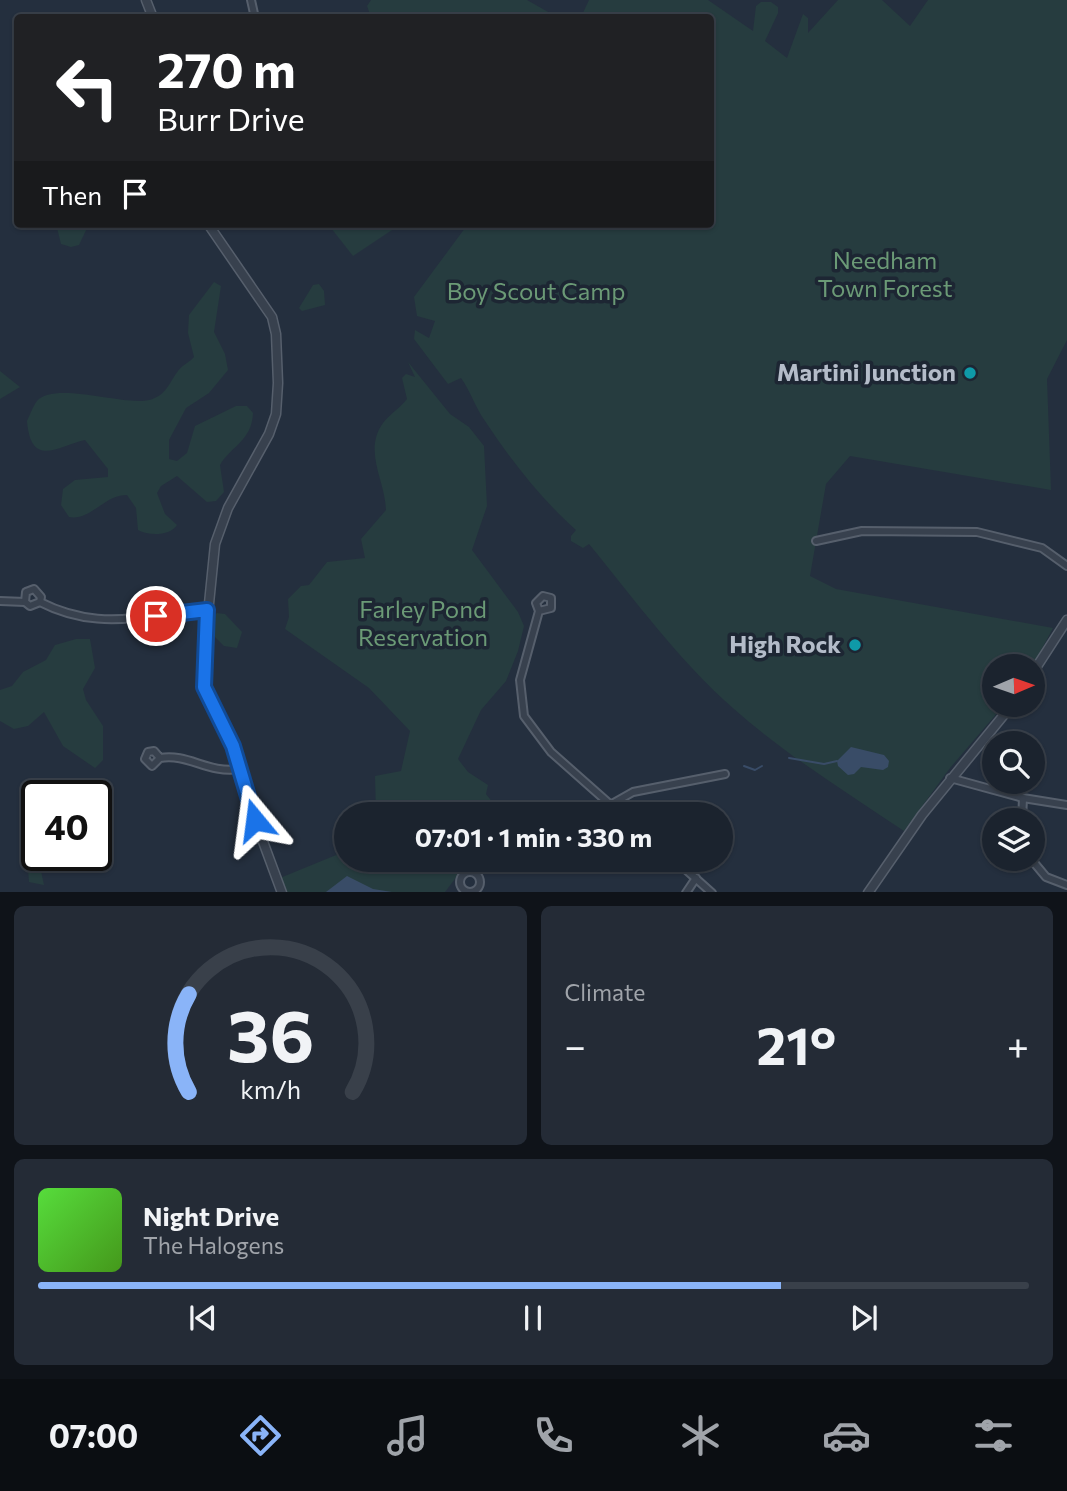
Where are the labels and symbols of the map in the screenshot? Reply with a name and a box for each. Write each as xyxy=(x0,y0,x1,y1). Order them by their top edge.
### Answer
park label: Needham Town Forest xyxy=(817,245,953,302)
park label: Boy Scout Camp xyxy=(447,276,625,305)
place label: Martini Junction xyxy=(777,357,956,386)
marker: Martini Junction xyxy=(962,365,978,381)
pin xyxy=(126,586,186,646)
park label: Farley Pond Reservation xyxy=(358,594,488,651)
place label: High Rock xyxy=(729,629,841,658)
marker: High Rock xyxy=(847,637,863,653)
north arrow xyxy=(982,654,1045,718)
speed limit sign: 40 xyxy=(21,780,112,871)
position arrow xyxy=(218,783,292,857)

